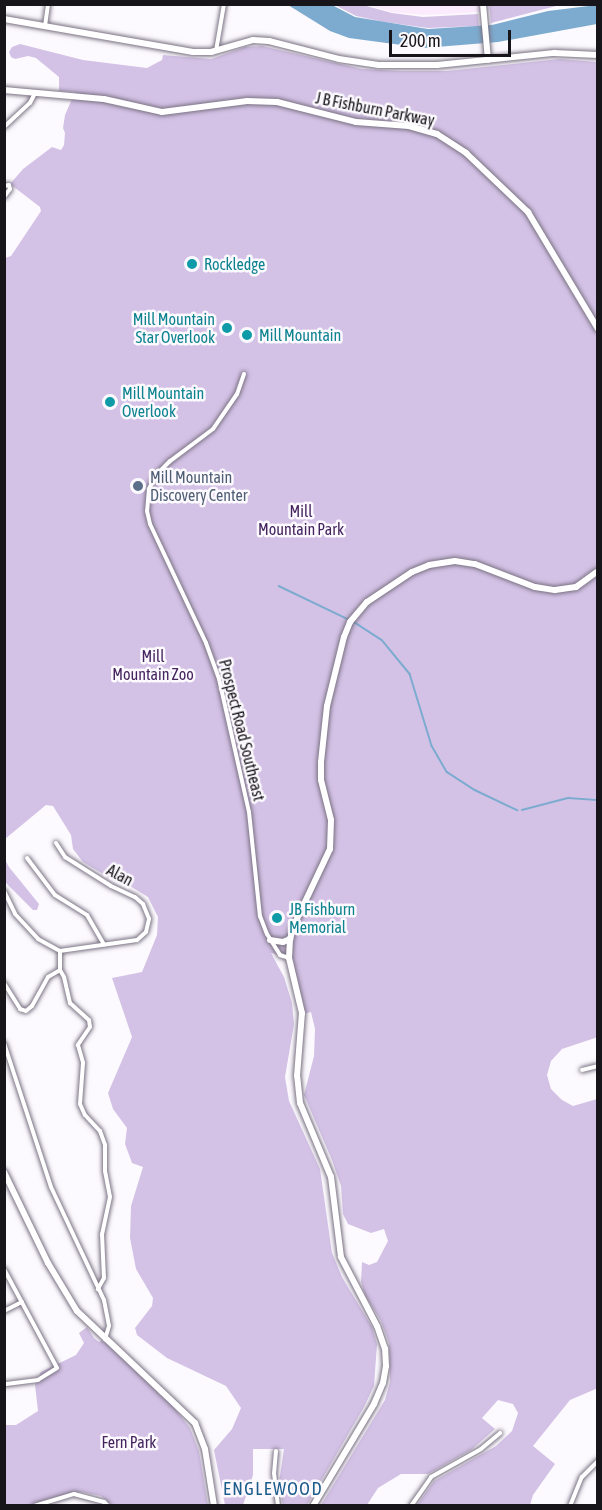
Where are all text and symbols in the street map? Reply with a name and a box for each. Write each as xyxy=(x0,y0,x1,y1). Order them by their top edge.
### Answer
scale bar xyxy=(392,18,514,56)
text: 200 m xyxy=(400,30,441,51)
street label: J B Fishburn Parkway xyxy=(314,88,436,130)
place label: Rockledge xyxy=(204,254,265,274)
marker: Rockledge xyxy=(185,257,199,271)
place label: Mill Mountain Star Overlook xyxy=(133,309,215,347)
marker: Mill Mountain Star Overlook xyxy=(220,321,234,335)
place label: Mill Mountain xyxy=(259,325,341,345)
marker: Mill Mountain xyxy=(240,328,254,342)
place label: Mill Mountain Overlook xyxy=(122,383,204,421)
marker: Mill Mountain Overlook xyxy=(103,395,117,409)
place label: Mill Mountain Discovery Center xyxy=(150,467,247,505)
marker: Mill Mountain Discovery Center xyxy=(131,479,145,493)
park label: Mill Mountain Park xyxy=(258,501,344,539)
park label: Mill Mountain Zoo xyxy=(112,646,194,684)
street label: Prospect Road Southeast xyxy=(215,657,269,803)
street label: Alan xyxy=(103,860,137,890)
place label: JB Fishburn Memorial xyxy=(289,899,355,937)
marker: JB Fishburn Memorial xyxy=(270,911,284,925)
park label: Fern Park xyxy=(102,1432,156,1452)
district label: ENGLEWOOD xyxy=(223,1478,323,1500)

